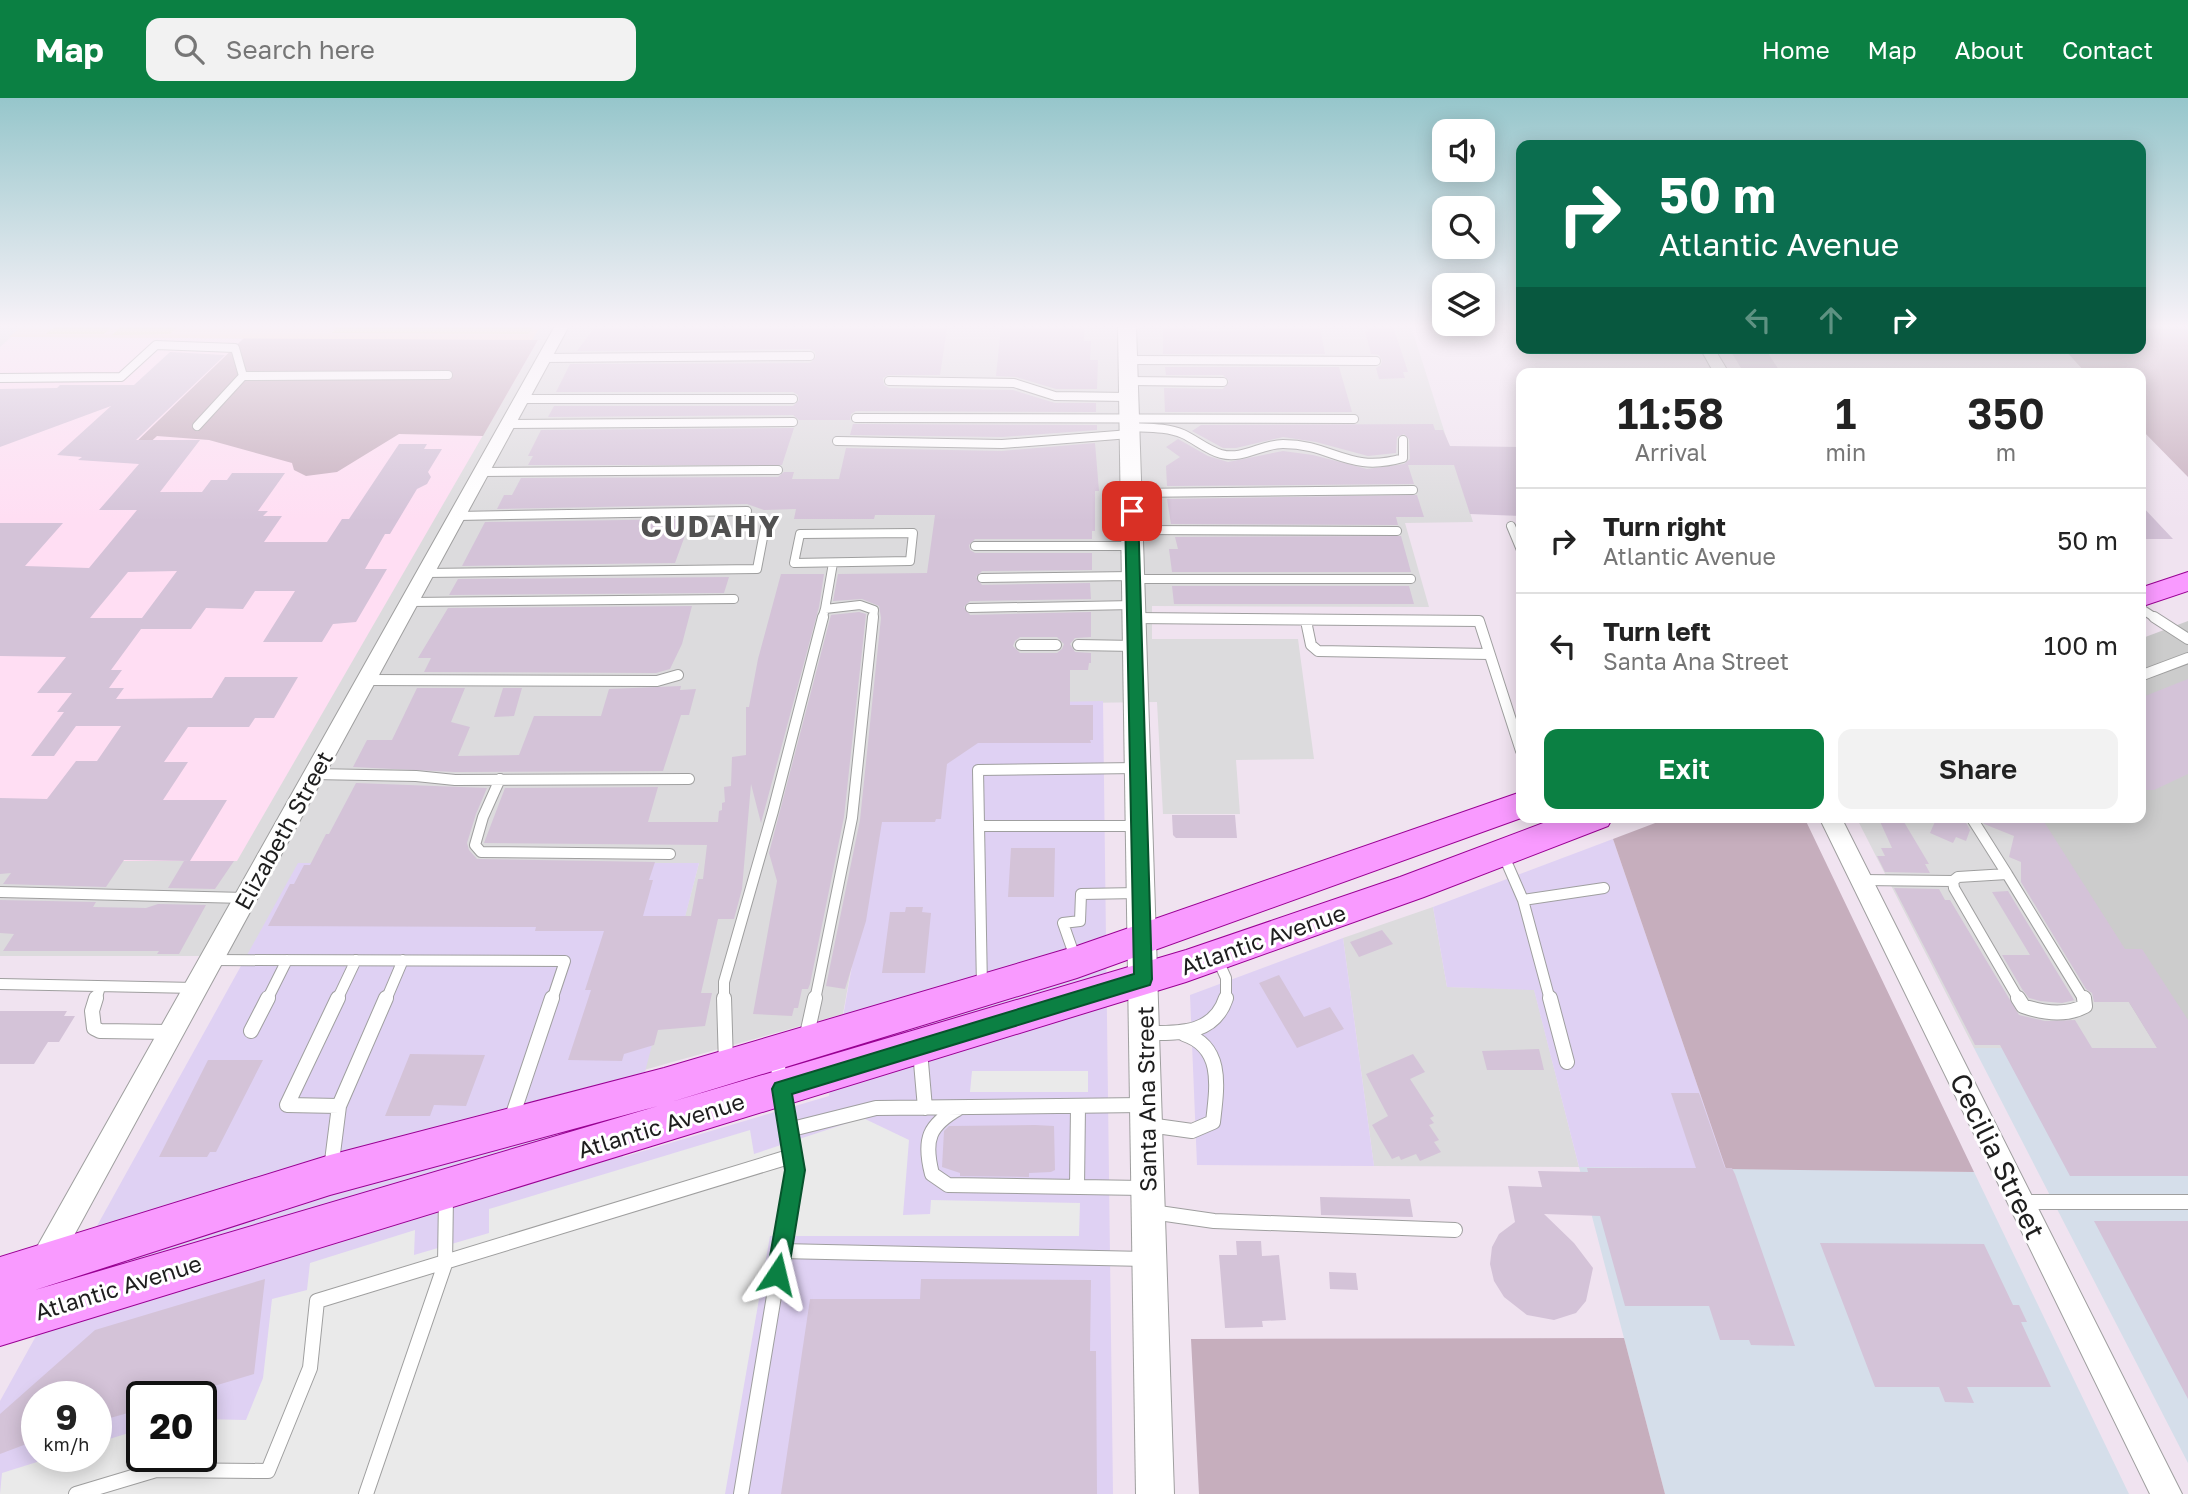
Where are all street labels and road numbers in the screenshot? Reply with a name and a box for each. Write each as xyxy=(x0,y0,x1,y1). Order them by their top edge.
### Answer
street label: Elizabeth Street xyxy=(228,746,338,914)
street label: Atlantic Avenue xyxy=(1177,898,1349,980)
street label: Santa Ana Street xyxy=(1130,1006,1162,1192)
street label: Cecilia Street xyxy=(1944,1068,2052,1244)
street label: Atlantic Avenue xyxy=(574,1086,748,1164)
street label: Atlantic Avenue xyxy=(31,1248,205,1326)

